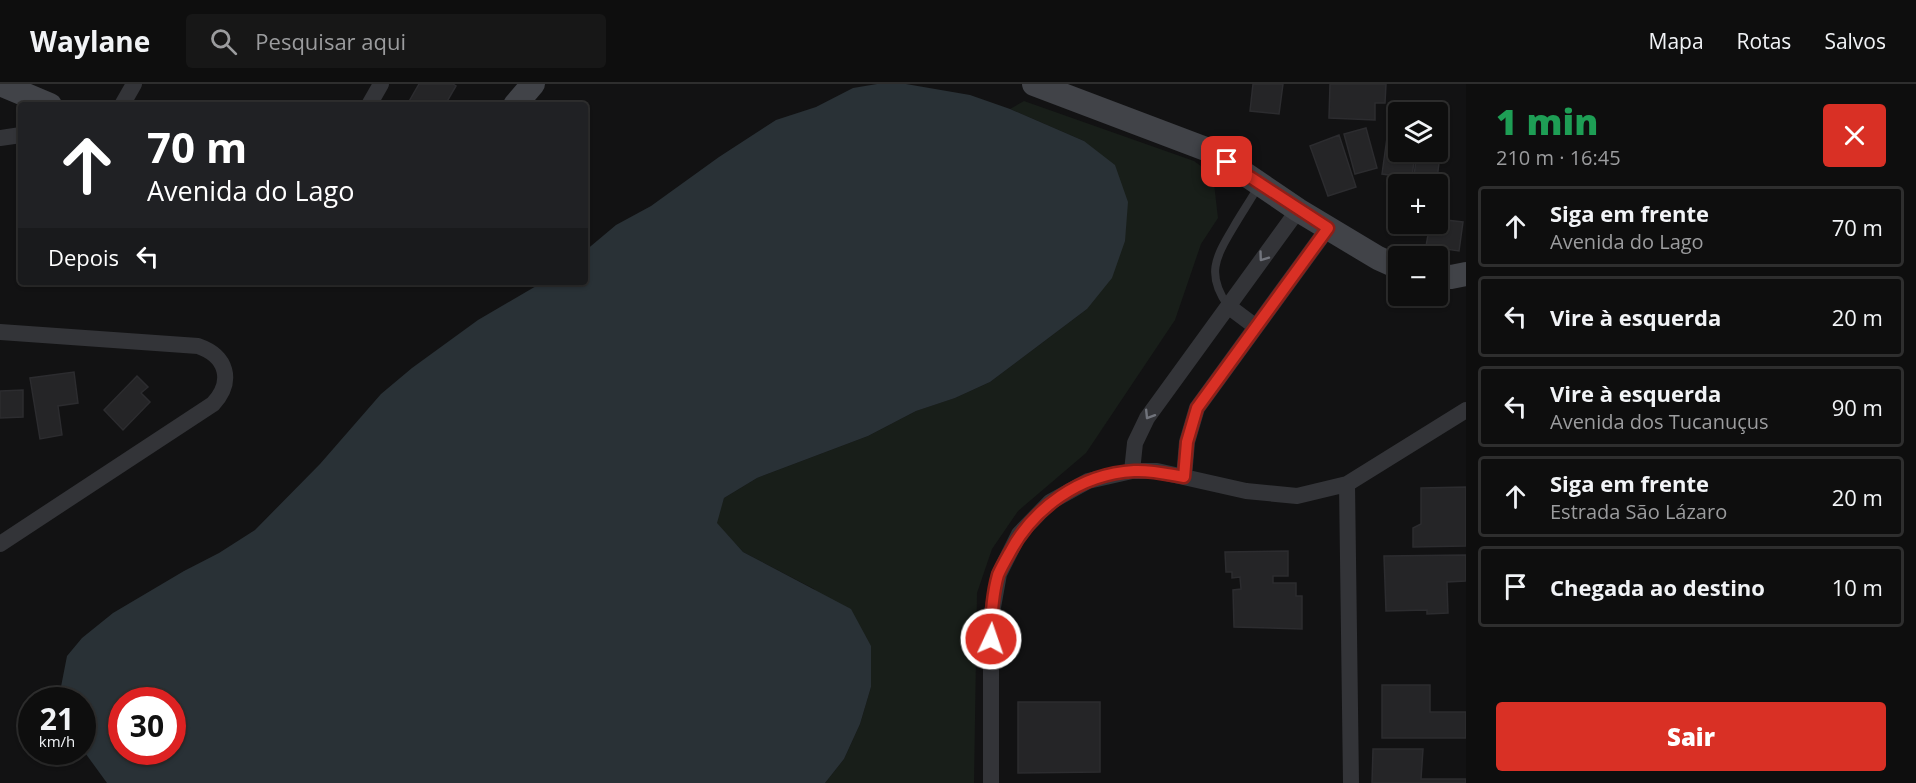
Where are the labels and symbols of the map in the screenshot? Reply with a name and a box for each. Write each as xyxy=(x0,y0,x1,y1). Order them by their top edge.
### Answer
pin xyxy=(1201,136,1252,187)
one-way arrow xyxy=(1259,251,1270,262)
one-way arrow xyxy=(1146,409,1157,420)
position arrow xyxy=(959,607,1023,671)
speed limit sign: 30 xyxy=(108,687,186,765)

